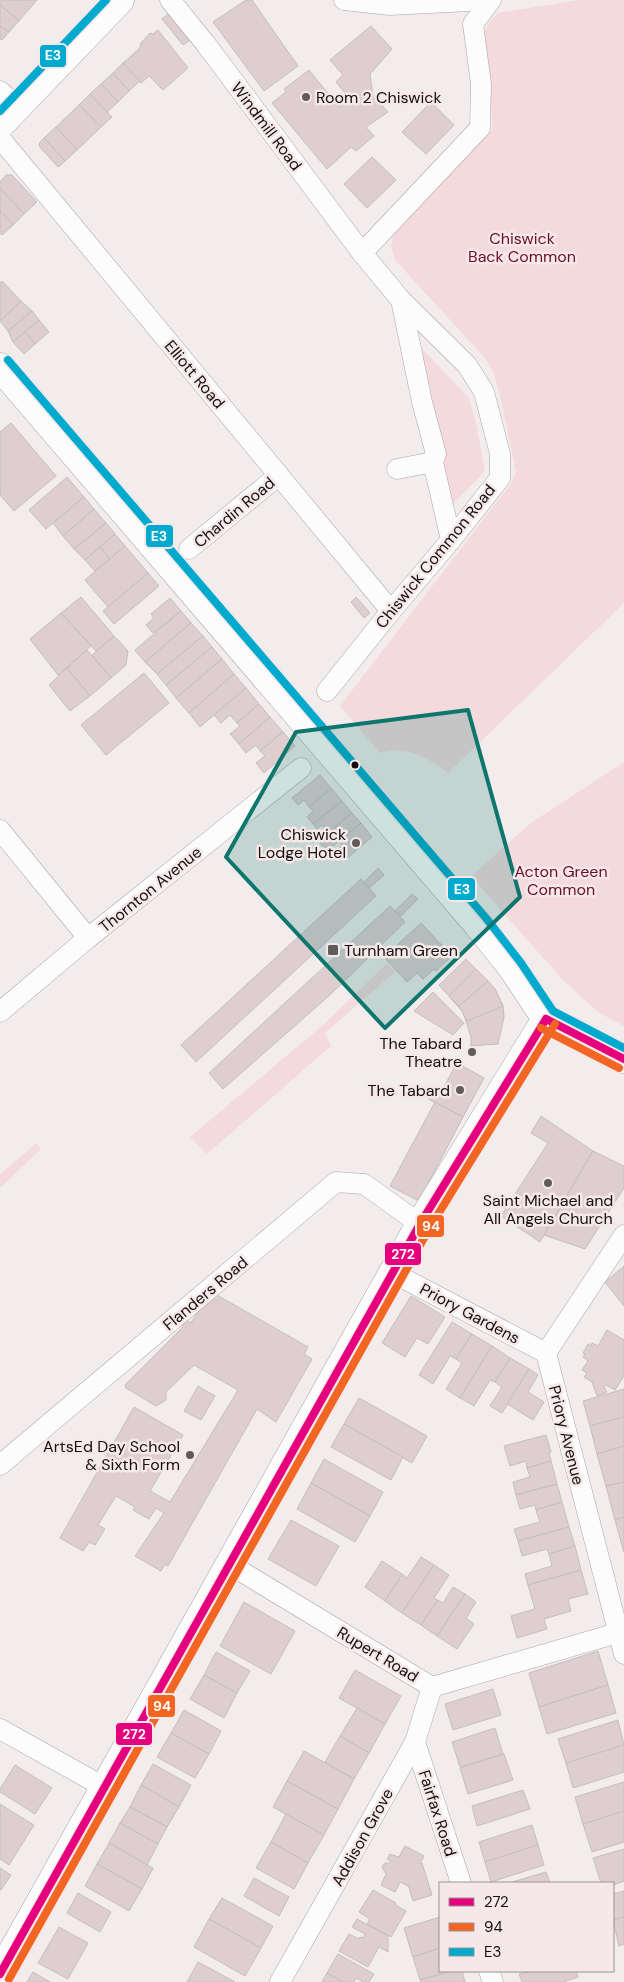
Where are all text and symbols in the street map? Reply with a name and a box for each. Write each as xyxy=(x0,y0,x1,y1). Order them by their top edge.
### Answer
line badge: E3 xyxy=(39,44,67,68)
text: E3 xyxy=(45,46,61,64)
street label: Windmill Road xyxy=(227,78,307,175)
place label: Room 2 Chiswick xyxy=(316,87,442,108)
marker: Room 2 Chiswick xyxy=(300,91,312,103)
park label: Chiswick Back Common xyxy=(468,228,576,267)
street label: Elliott Road xyxy=(160,336,229,413)
street label: Chardin Road xyxy=(189,472,279,552)
street label: Chiswick Common Road xyxy=(371,480,500,633)
line badge: E3 xyxy=(145,524,174,548)
text: E3 xyxy=(151,527,167,545)
unlabelled marker xyxy=(350,760,360,770)
place label: Chiswick Lodge Hotel xyxy=(258,824,346,863)
marker: Chiswick Lodge Hotel xyxy=(350,837,362,849)
street label: Thornton Avenue xyxy=(95,842,206,937)
park label: Acton Green Common xyxy=(514,861,608,900)
line badge: E3 xyxy=(447,877,476,901)
text: E3 xyxy=(454,880,470,898)
place label: Turnham Green xyxy=(344,940,458,961)
marker: Turnham Green xyxy=(326,943,340,957)
place label: The Tabard Theatre xyxy=(380,1033,462,1072)
marker: The Tabard Theatre xyxy=(466,1046,478,1058)
place label: The Tabard xyxy=(368,1080,450,1101)
marker: The Tabard xyxy=(454,1084,466,1096)
marker: Saint Michael and All Angels Church xyxy=(542,1177,554,1189)
place label: Saint Michael and All Angels Church xyxy=(483,1190,613,1229)
line badge: 94 xyxy=(416,1214,445,1238)
text: 94 xyxy=(422,1217,440,1235)
line badge: 272 xyxy=(384,1242,422,1266)
text: 272 xyxy=(391,1245,415,1263)
street label: Flanders Road xyxy=(159,1252,252,1335)
street label: Priory Gardens xyxy=(416,1278,523,1349)
street label: Priory Avenue xyxy=(544,1383,589,1487)
place label: ArtsEd Day School & Sixth Form xyxy=(43,1436,180,1475)
marker: ArtsEd Day School & Sixth Form xyxy=(184,1449,196,1461)
street label: Rupert Road xyxy=(333,1622,422,1687)
line badge: 94 xyxy=(147,1694,176,1718)
text: 94 xyxy=(153,1697,171,1715)
line badge: 272 xyxy=(115,1722,153,1746)
text: 272 xyxy=(122,1725,146,1743)
street label: Fairfax Road xyxy=(414,1767,461,1859)
street label: Addison Grove xyxy=(327,1784,398,1890)
legend xyxy=(439,1882,614,1972)
text: 272 xyxy=(484,1892,509,1912)
text: 94 xyxy=(484,1917,503,1937)
text: E3 xyxy=(484,1942,501,1962)

